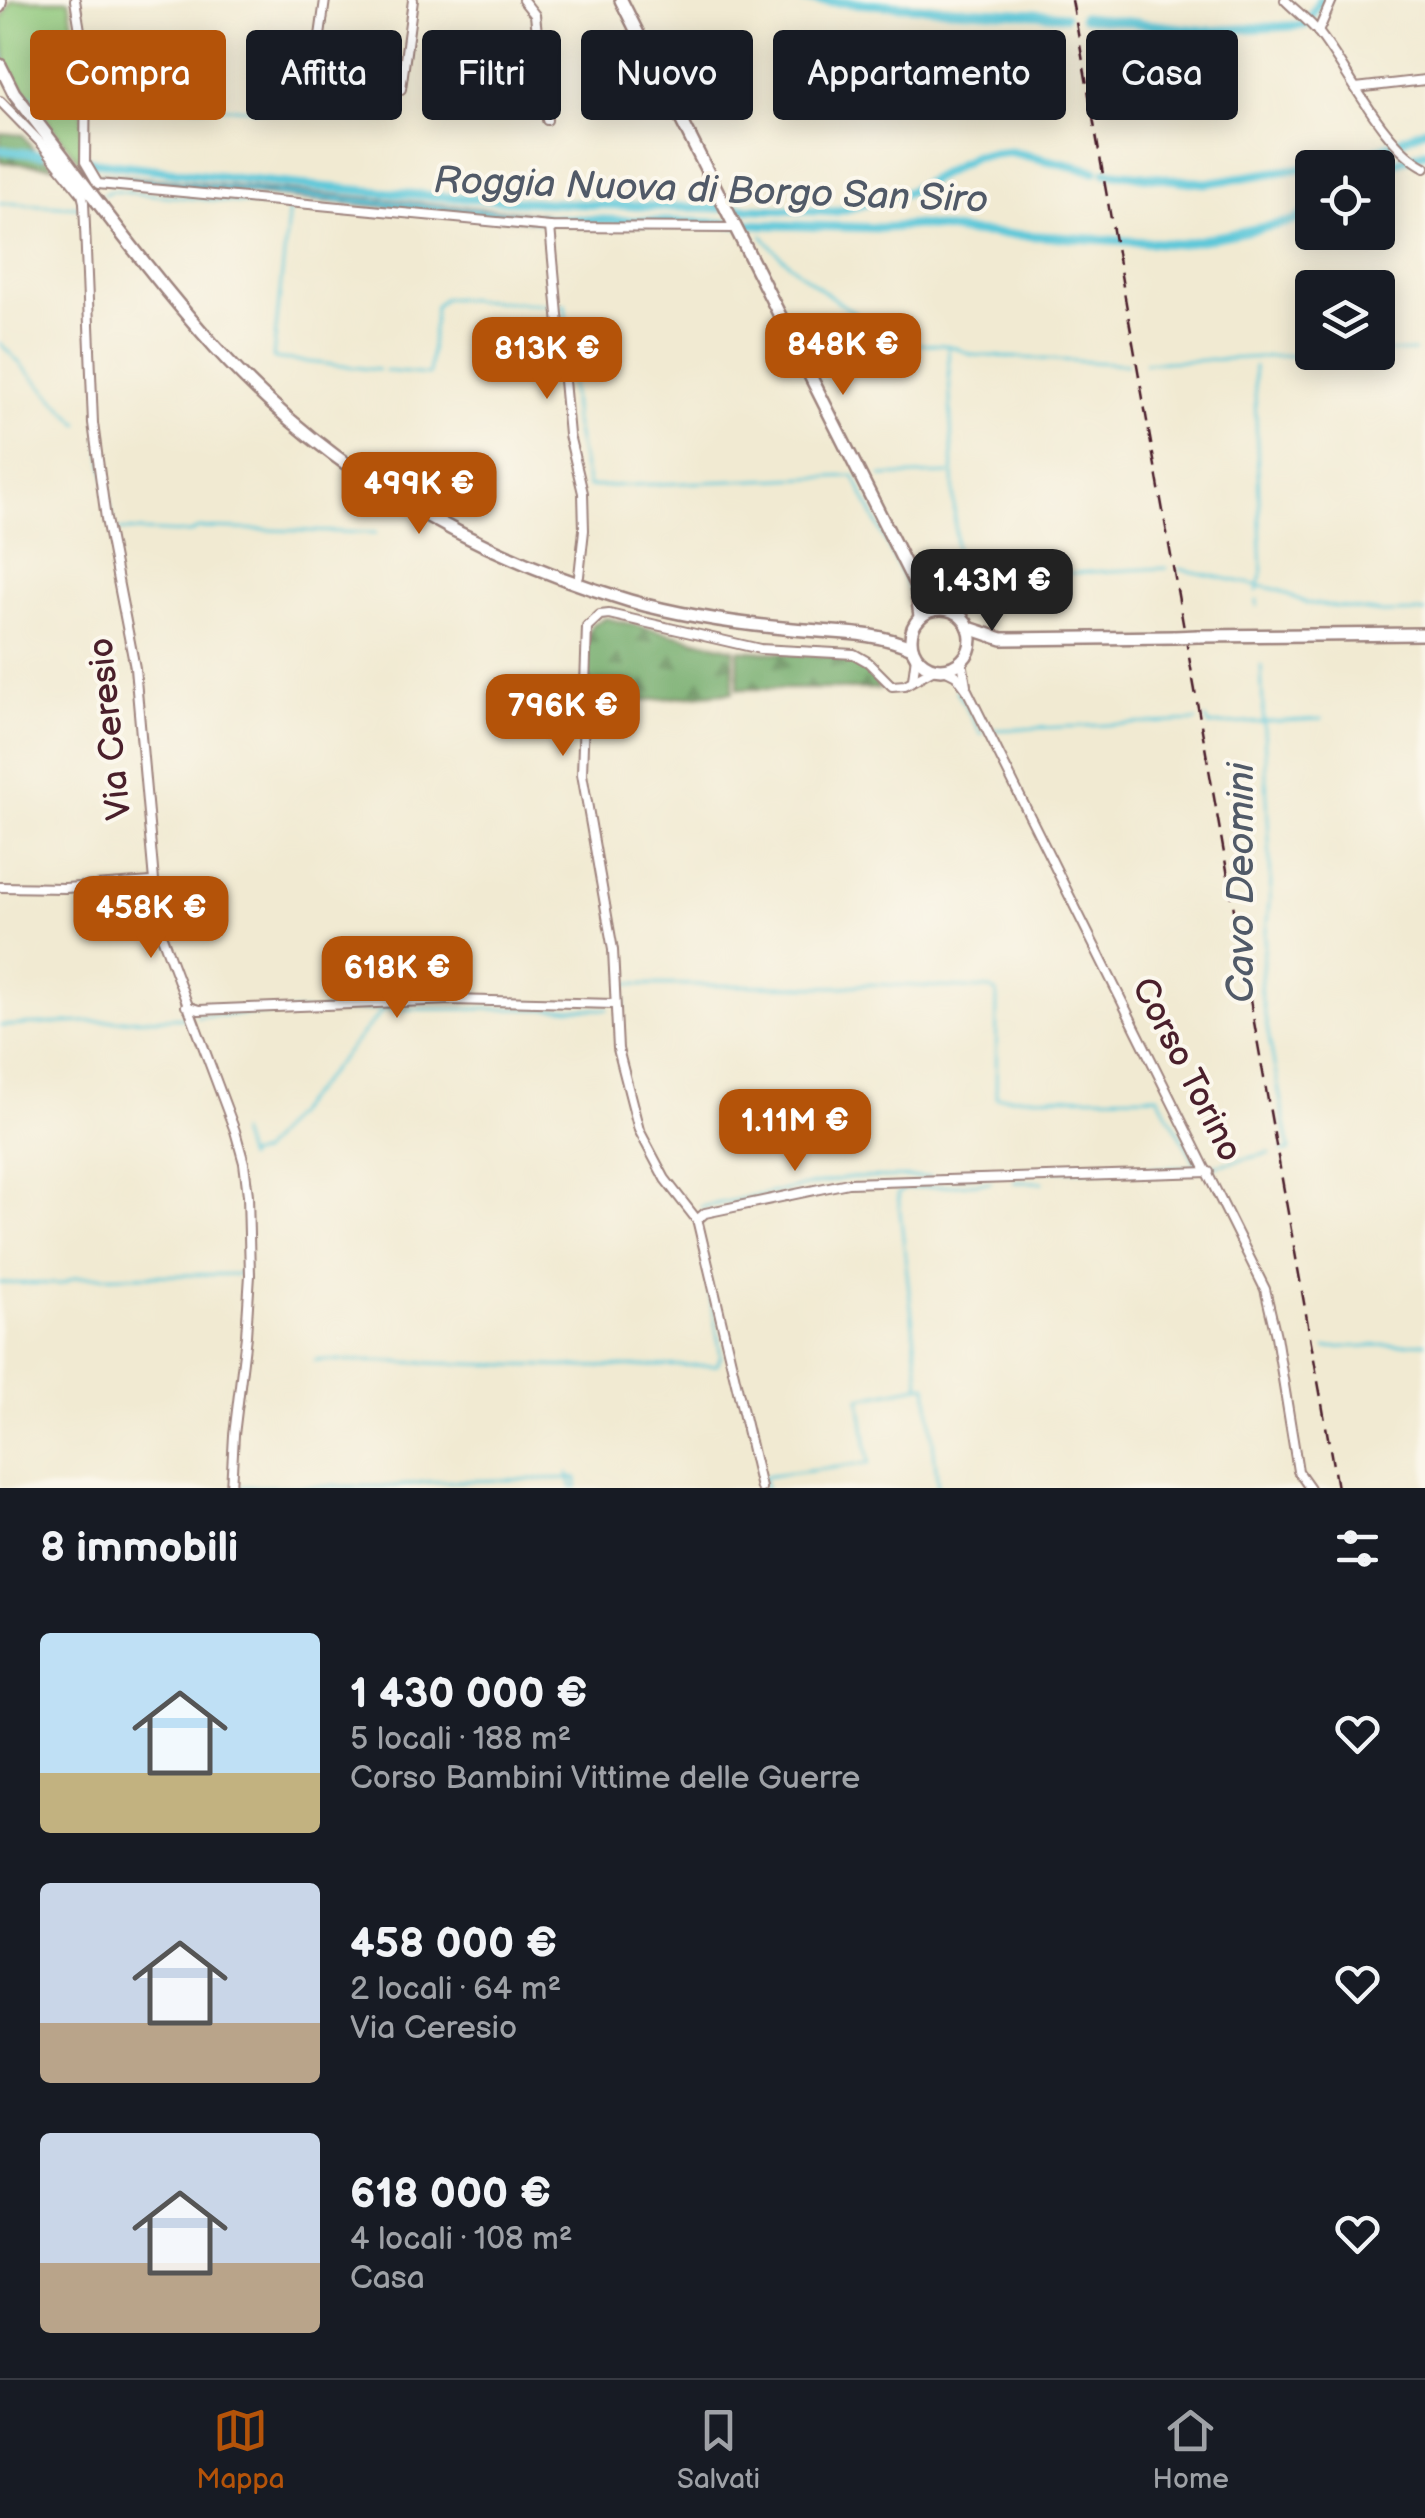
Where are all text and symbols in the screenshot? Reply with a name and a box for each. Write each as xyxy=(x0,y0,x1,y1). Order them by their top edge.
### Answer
chip: Compra xyxy=(30,30,226,120)
chip: Affitta xyxy=(246,30,402,120)
chip: Filtri xyxy=(422,30,561,120)
chip: Nuovo xyxy=(581,30,753,120)
chip: Appartamento xyxy=(773,30,1066,120)
chip: Casa xyxy=(1086,30,1238,120)
map controls xyxy=(1295,150,1395,370)
button: locate xyxy=(1295,150,1395,250)
water label: Roggia Nuova di Borgo San Siro xyxy=(433,158,989,223)
button: layers xyxy=(1295,270,1395,370)
pin: 848K € xyxy=(762,313,924,398)
pin: 813K € xyxy=(466,317,628,402)
text: 848K € xyxy=(787,326,899,365)
text: 813K € xyxy=(494,330,600,369)
pin: 499K € xyxy=(338,452,500,537)
text: 499K € xyxy=(364,465,474,504)
pin: 1.43M € xyxy=(900,549,1084,634)
text: 1.43M € xyxy=(933,562,1051,601)
street label: Via Ceresio xyxy=(80,636,141,822)
pin: 796K € xyxy=(482,674,644,759)
text: 796K € xyxy=(508,687,618,726)
water label: Cavo Deomini xyxy=(1219,761,1264,1003)
pin: 458K € xyxy=(70,876,232,961)
text: 458K € xyxy=(95,889,207,928)
pin: 618K € xyxy=(316,936,478,1021)
text: 618K € xyxy=(344,949,450,988)
street label: Corso Torino xyxy=(1122,971,1251,1169)
pin: 1.11M € xyxy=(703,1089,887,1174)
text: 1.11M € xyxy=(741,1102,849,1141)
icon: filters xyxy=(1330,1521,1385,1576)
text: 8 immobili xyxy=(40,1523,238,1574)
text: 1 430 000 € xyxy=(350,1669,587,1720)
icon: home xyxy=(120,1673,240,1793)
icon: heart xyxy=(1330,1706,1385,1761)
text: 5 locali · 188 m² xyxy=(350,1720,571,1759)
text: Corso Bambini Vittime delle Guerre xyxy=(350,1759,860,1798)
text: 458 000 € xyxy=(350,1919,557,1970)
icon: home xyxy=(120,1923,240,2043)
icon: heart xyxy=(1330,1956,1385,2011)
text: 2 locali · 64 m² xyxy=(350,1970,561,2009)
text: Via Ceresio xyxy=(350,2009,517,2048)
text: 618 000 € xyxy=(350,2169,551,2220)
icon: home xyxy=(120,2173,240,2293)
icon: heart xyxy=(1330,2206,1385,2261)
text: 4 locali · 108 m² xyxy=(350,2220,573,2259)
text: Casa xyxy=(350,2259,425,2298)
tab: Mappa xyxy=(196,2403,285,2496)
tab: Salvati xyxy=(677,2403,760,2496)
tab: Home xyxy=(1153,2403,1229,2496)

